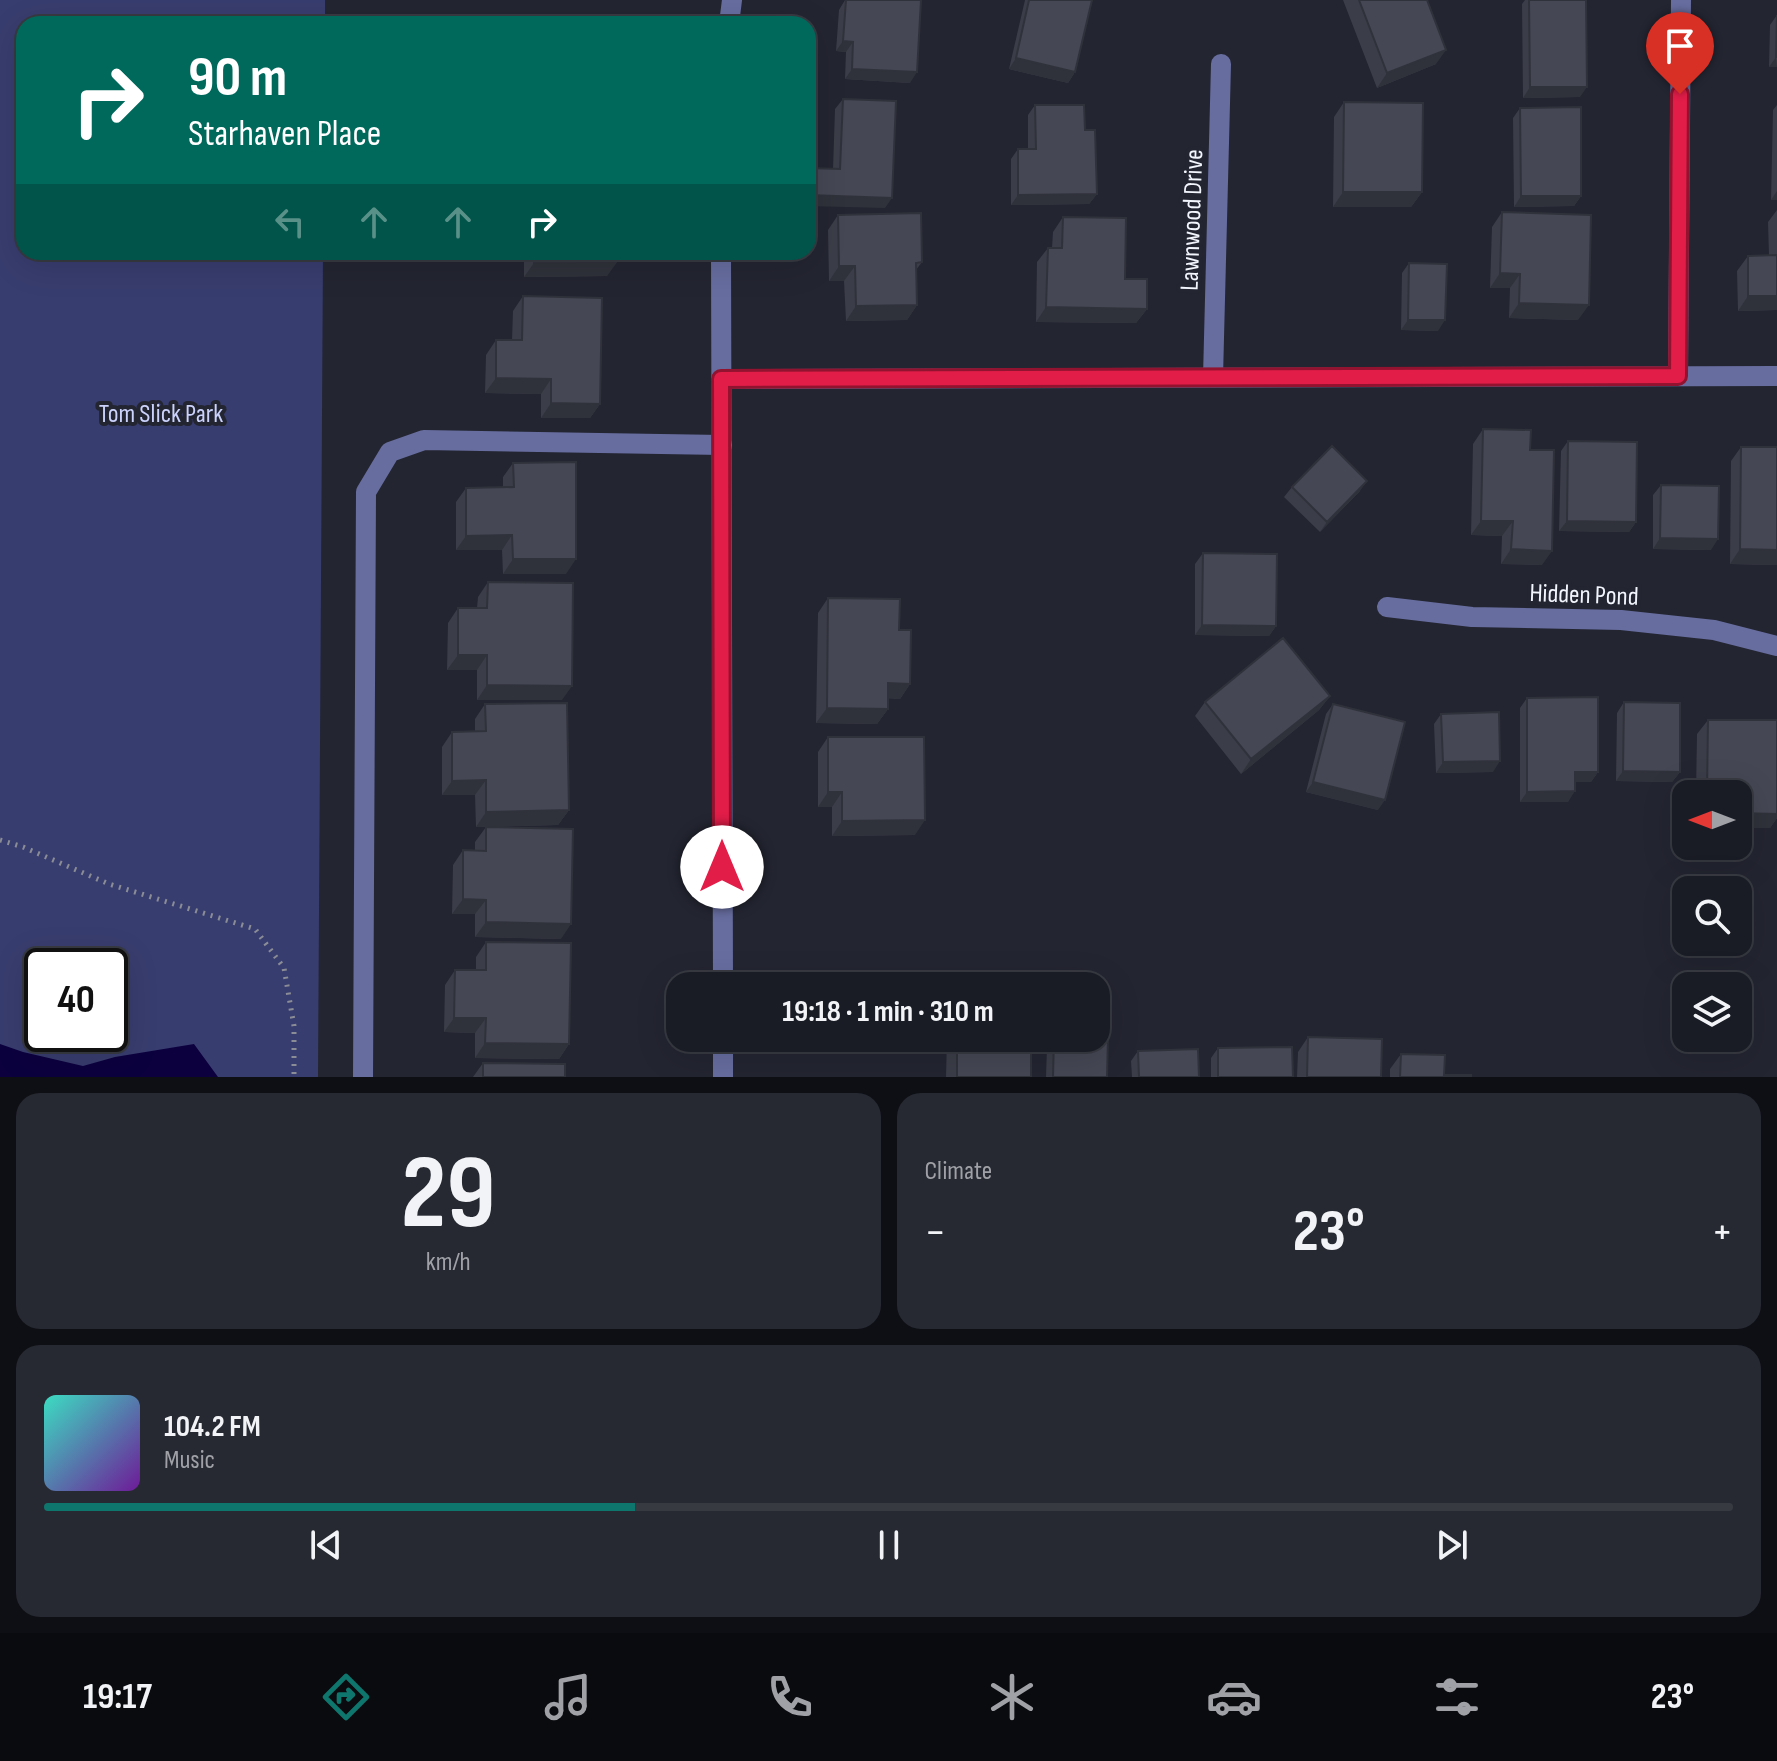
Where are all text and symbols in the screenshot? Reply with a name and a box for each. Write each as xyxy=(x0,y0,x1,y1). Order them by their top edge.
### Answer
pin xyxy=(1646,12,1714,94)
icon: arrive xyxy=(1658,24,1702,68)
text: 90 m xyxy=(188,45,287,112)
icon: right xyxy=(56,48,160,152)
text: Starhaven Place xyxy=(188,113,381,156)
street label: Lawnwood Drive xyxy=(1175,149,1210,291)
icon: left xyxy=(268,200,312,244)
icon: ahead xyxy=(352,200,396,244)
icon: ahead xyxy=(436,200,480,244)
icon: right xyxy=(520,200,564,244)
park label: Tom Slick Park xyxy=(99,399,223,430)
street label: Hidden Pond xyxy=(1529,578,1639,613)
north arrow xyxy=(1672,780,1752,860)
map controls xyxy=(1672,780,1752,1052)
position arrow xyxy=(680,825,764,909)
button: search xyxy=(1672,876,1752,956)
speed limit sign: 40 xyxy=(24,948,128,1052)
button: layers xyxy=(1672,972,1752,1052)
text: 19:18 · 1 min · 310 m xyxy=(782,994,994,1030)
text: 29 xyxy=(401,1132,496,1257)
text: Climate xyxy=(925,1156,992,1187)
text: 23° xyxy=(1293,1196,1365,1268)
text: − xyxy=(925,1206,946,1259)
text: + xyxy=(1711,1206,1733,1259)
text: km/h xyxy=(426,1247,471,1278)
text: 104.2 FM xyxy=(164,1409,261,1445)
text: Music xyxy=(164,1445,215,1476)
icon: previous xyxy=(304,1523,348,1567)
icon: pause xyxy=(867,1523,911,1567)
icon: next xyxy=(1430,1523,1474,1567)
icon: directions xyxy=(318,1669,374,1725)
icon: music xyxy=(540,1669,596,1725)
icon: phone xyxy=(762,1669,818,1725)
icon: climate xyxy=(984,1669,1040,1725)
icon: car xyxy=(1206,1669,1262,1725)
icon: filters xyxy=(1429,1669,1485,1725)
text: 19:17 xyxy=(83,1676,152,1719)
text: 23° xyxy=(1651,1676,1694,1719)

